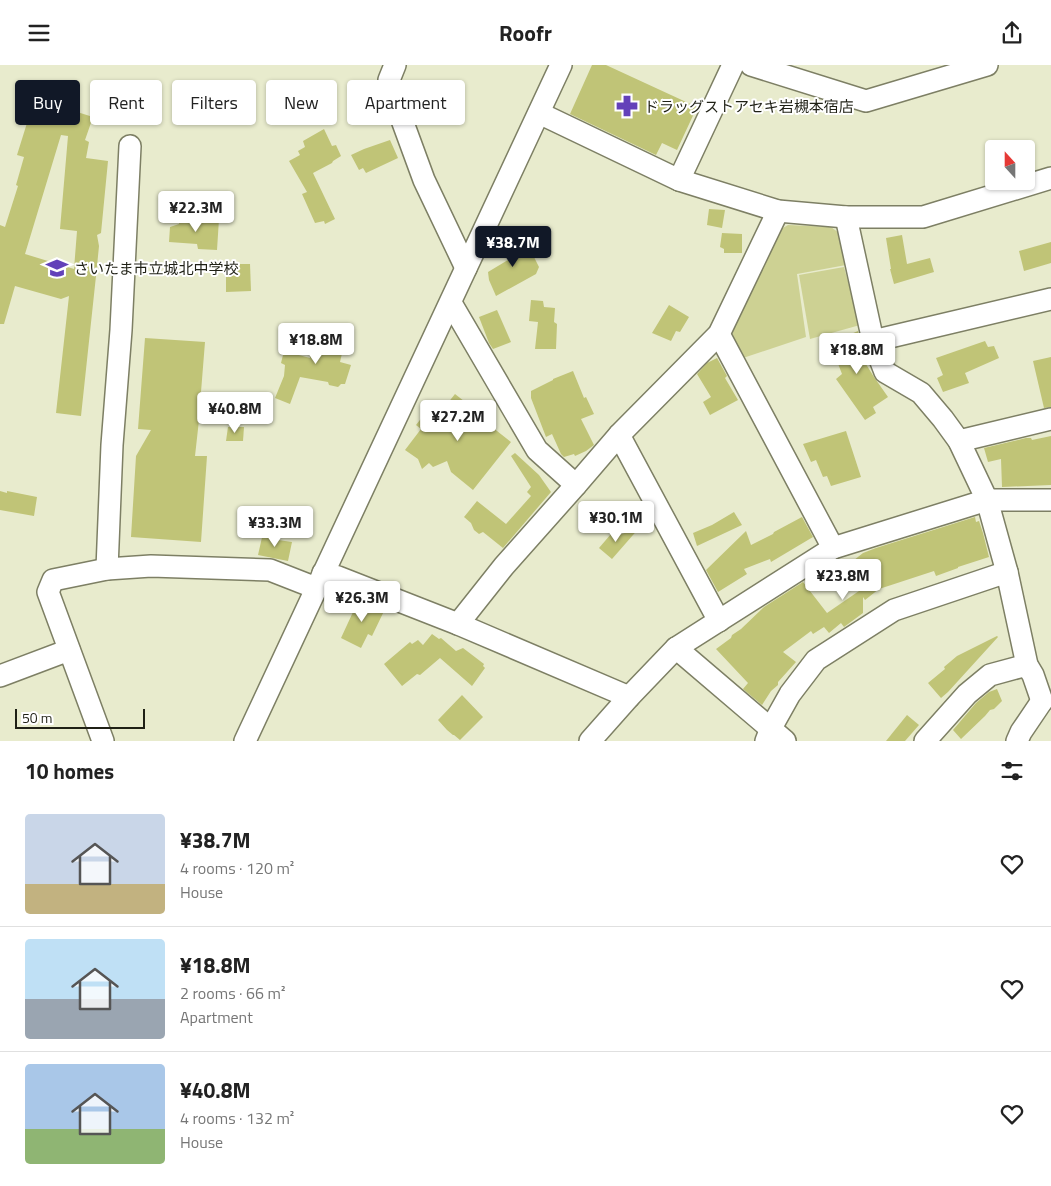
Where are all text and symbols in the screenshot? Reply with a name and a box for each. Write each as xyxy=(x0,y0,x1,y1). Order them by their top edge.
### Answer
text: Roofr xyxy=(499,16,552,50)
icon: menu xyxy=(25,19,53,47)
icon: share xyxy=(998,19,1026,47)
chip: Buy xyxy=(15,80,80,125)
chip: Rent xyxy=(90,80,162,125)
chip: Filters xyxy=(172,80,256,125)
chip: New xyxy=(266,80,337,125)
chip: Apartment xyxy=(347,80,465,125)
pharmacy icon: ドラッグストアセキ岩槻本宿店 xyxy=(614,93,640,119)
place label: ドラッグストアセキ岩槻本宿店 xyxy=(644,95,854,118)
north arrow xyxy=(985,140,1035,190)
map controls xyxy=(985,140,1035,190)
pin: ¥22.3M xyxy=(155,191,237,233)
text: ¥22.3M xyxy=(169,195,223,219)
pin: ¥38.7M xyxy=(472,225,554,268)
text: ¥38.7M xyxy=(486,230,540,254)
school or university icon: さいたま市立城北中学校 xyxy=(44,255,70,281)
place label: さいたま市立城北中学校 xyxy=(74,257,239,280)
pin: ¥18.8M xyxy=(275,323,357,365)
text: ¥18.8M xyxy=(289,327,343,351)
pin: ¥18.8M xyxy=(816,333,898,375)
text: ¥18.8M xyxy=(830,337,884,361)
pin: ¥40.8M xyxy=(194,391,276,434)
text: ¥40.8M xyxy=(208,396,262,420)
pin: ¥27.2M xyxy=(417,399,499,442)
text: ¥27.2M xyxy=(431,404,485,428)
pin: ¥30.1M xyxy=(575,501,657,543)
pin: ¥33.3M xyxy=(234,505,316,548)
text: ¥30.1M xyxy=(589,505,643,529)
text: ¥33.3M xyxy=(248,510,302,534)
pin: ¥23.8M xyxy=(802,559,884,601)
text: ¥23.8M xyxy=(816,563,870,587)
pin: ¥26.3M xyxy=(321,581,403,623)
text: ¥26.3M xyxy=(335,585,389,609)
scale bar xyxy=(15,706,145,729)
text: 50 m xyxy=(22,707,52,728)
text: 10 homes xyxy=(25,755,114,787)
icon: filters xyxy=(998,757,1026,785)
text: ¥38.7M xyxy=(180,824,250,856)
icon: home xyxy=(65,834,125,894)
icon: heart xyxy=(998,850,1026,878)
text: 4 rooms · 120 m² xyxy=(180,856,294,880)
text: House xyxy=(180,880,223,904)
text: ¥18.8M xyxy=(180,949,250,981)
icon: home xyxy=(65,959,125,1019)
icon: heart xyxy=(998,975,1026,1003)
text: 2 rooms · 66 m² xyxy=(180,981,285,1005)
text: Apartment xyxy=(180,1005,253,1029)
text: ¥40.8M xyxy=(180,1074,250,1106)
icon: home xyxy=(65,1084,125,1144)
icon: heart xyxy=(998,1100,1026,1128)
text: 4 rooms · 132 m² xyxy=(180,1106,294,1130)
text: House xyxy=(180,1130,223,1154)

